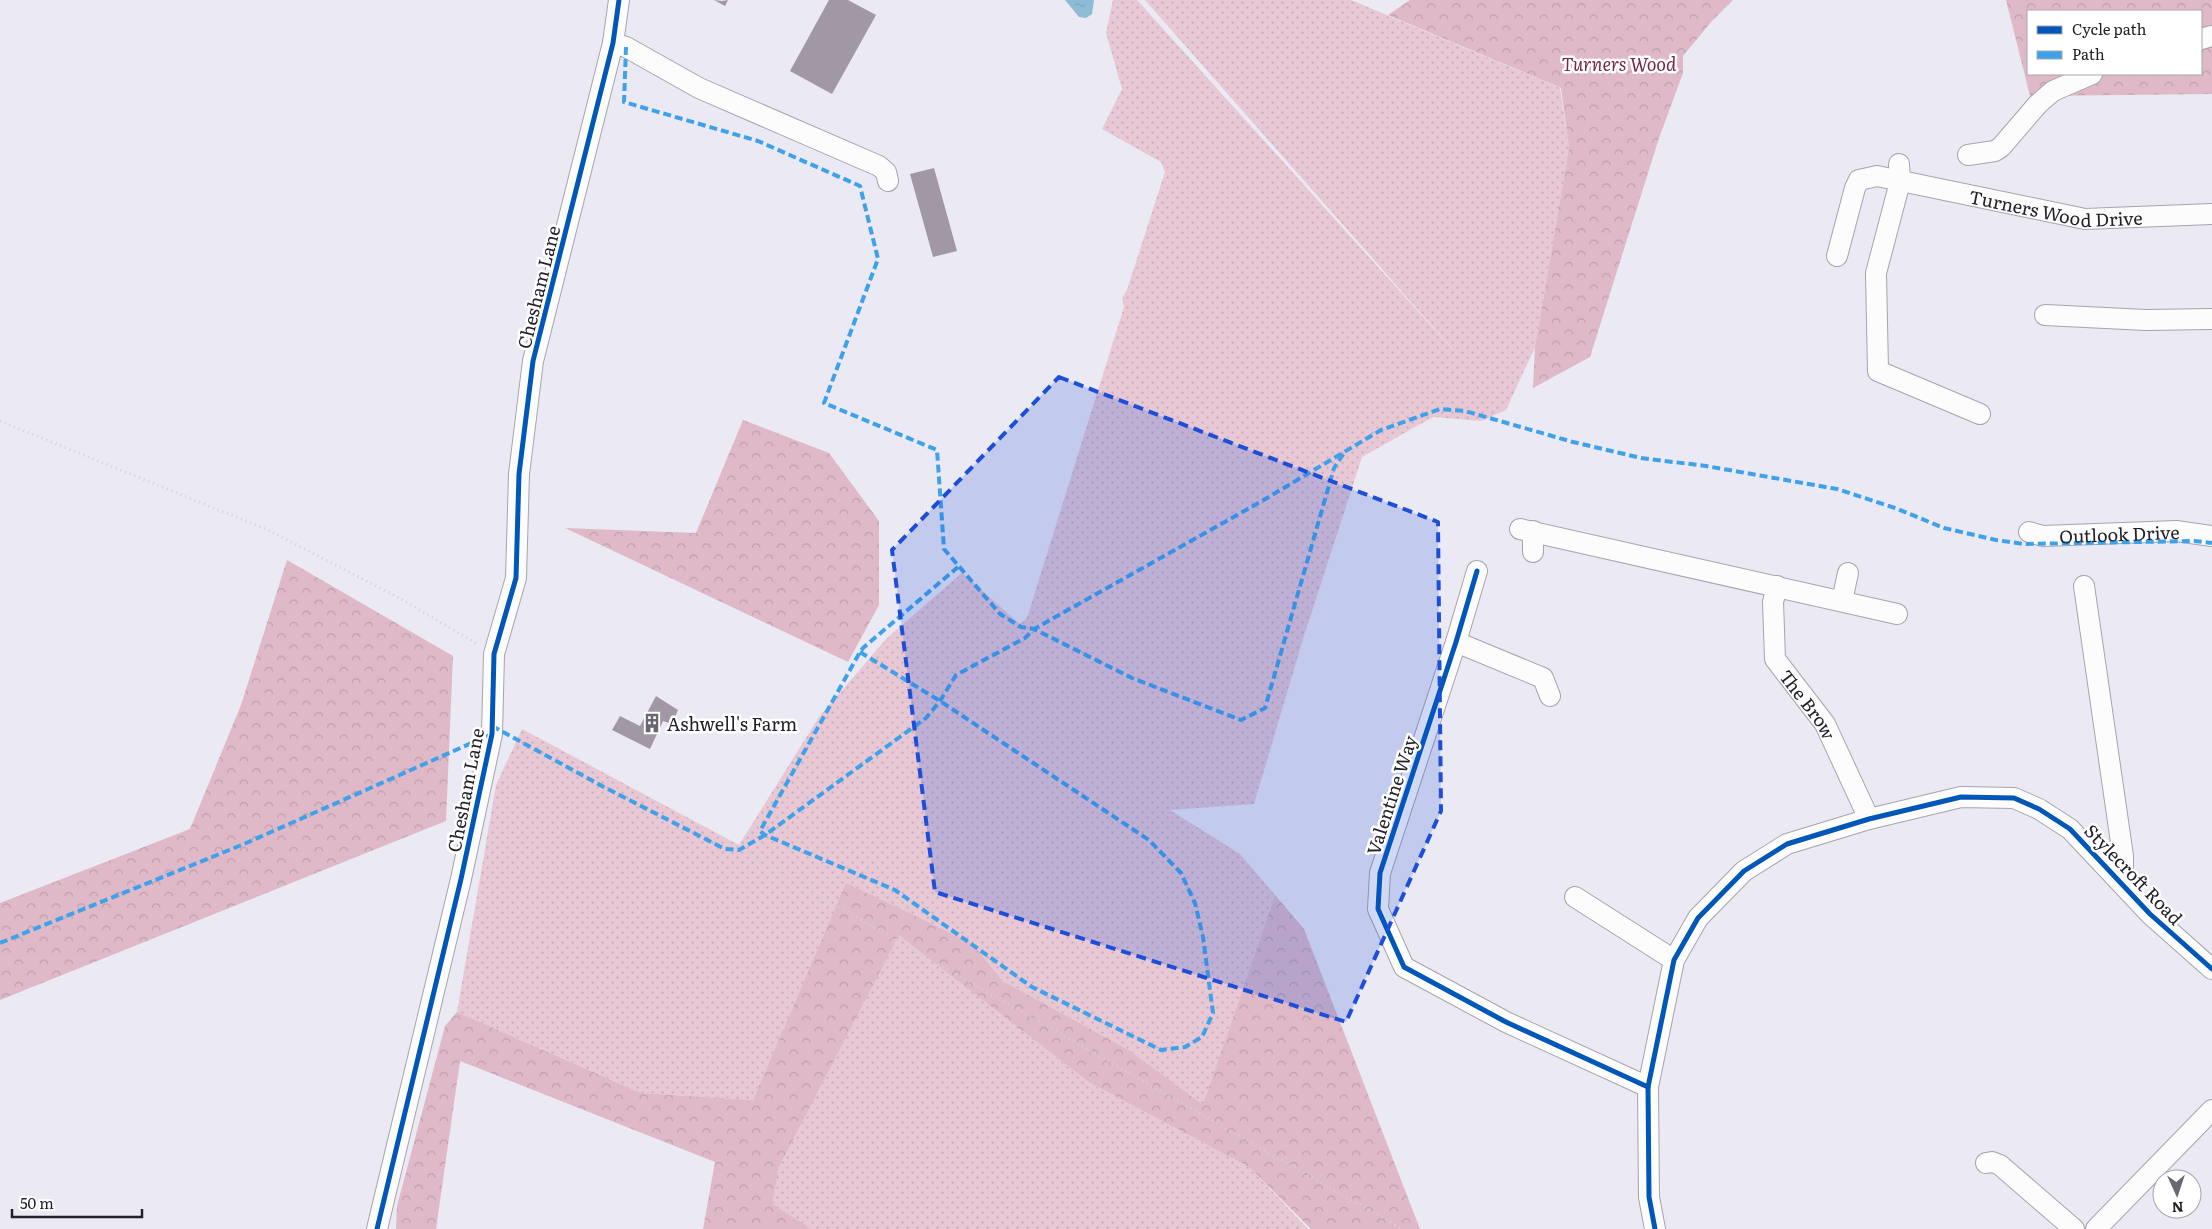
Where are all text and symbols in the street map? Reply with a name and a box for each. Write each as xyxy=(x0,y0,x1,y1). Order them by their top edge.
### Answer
legend xyxy=(2027,10,2202,75)
text: Cycle path xyxy=(2072,17,2147,40)
text: Path xyxy=(2072,42,2105,65)
park label: Turners Wood xyxy=(1562,50,1677,77)
street label: Turners Wood Drive xyxy=(1967,182,2143,233)
street label: Chesham Lane xyxy=(510,223,566,351)
street label: Outlook Drive xyxy=(2059,517,2180,549)
street label: The Brow xyxy=(1774,663,1844,744)
place label: Ashwell's Farm xyxy=(667,710,797,737)
building icon: Ashwell's Farm xyxy=(641,712,663,734)
street label: Chesham Lane xyxy=(440,726,490,854)
street label: Valentine Way xyxy=(1359,731,1423,858)
street label: Stylecroft Road xyxy=(2079,817,2189,931)
north arrow xyxy=(2152,1169,2202,1219)
scale bar xyxy=(12,1186,142,1218)
text: 50 m xyxy=(20,1191,54,1214)
text: N xyxy=(2171,1198,2184,1218)

